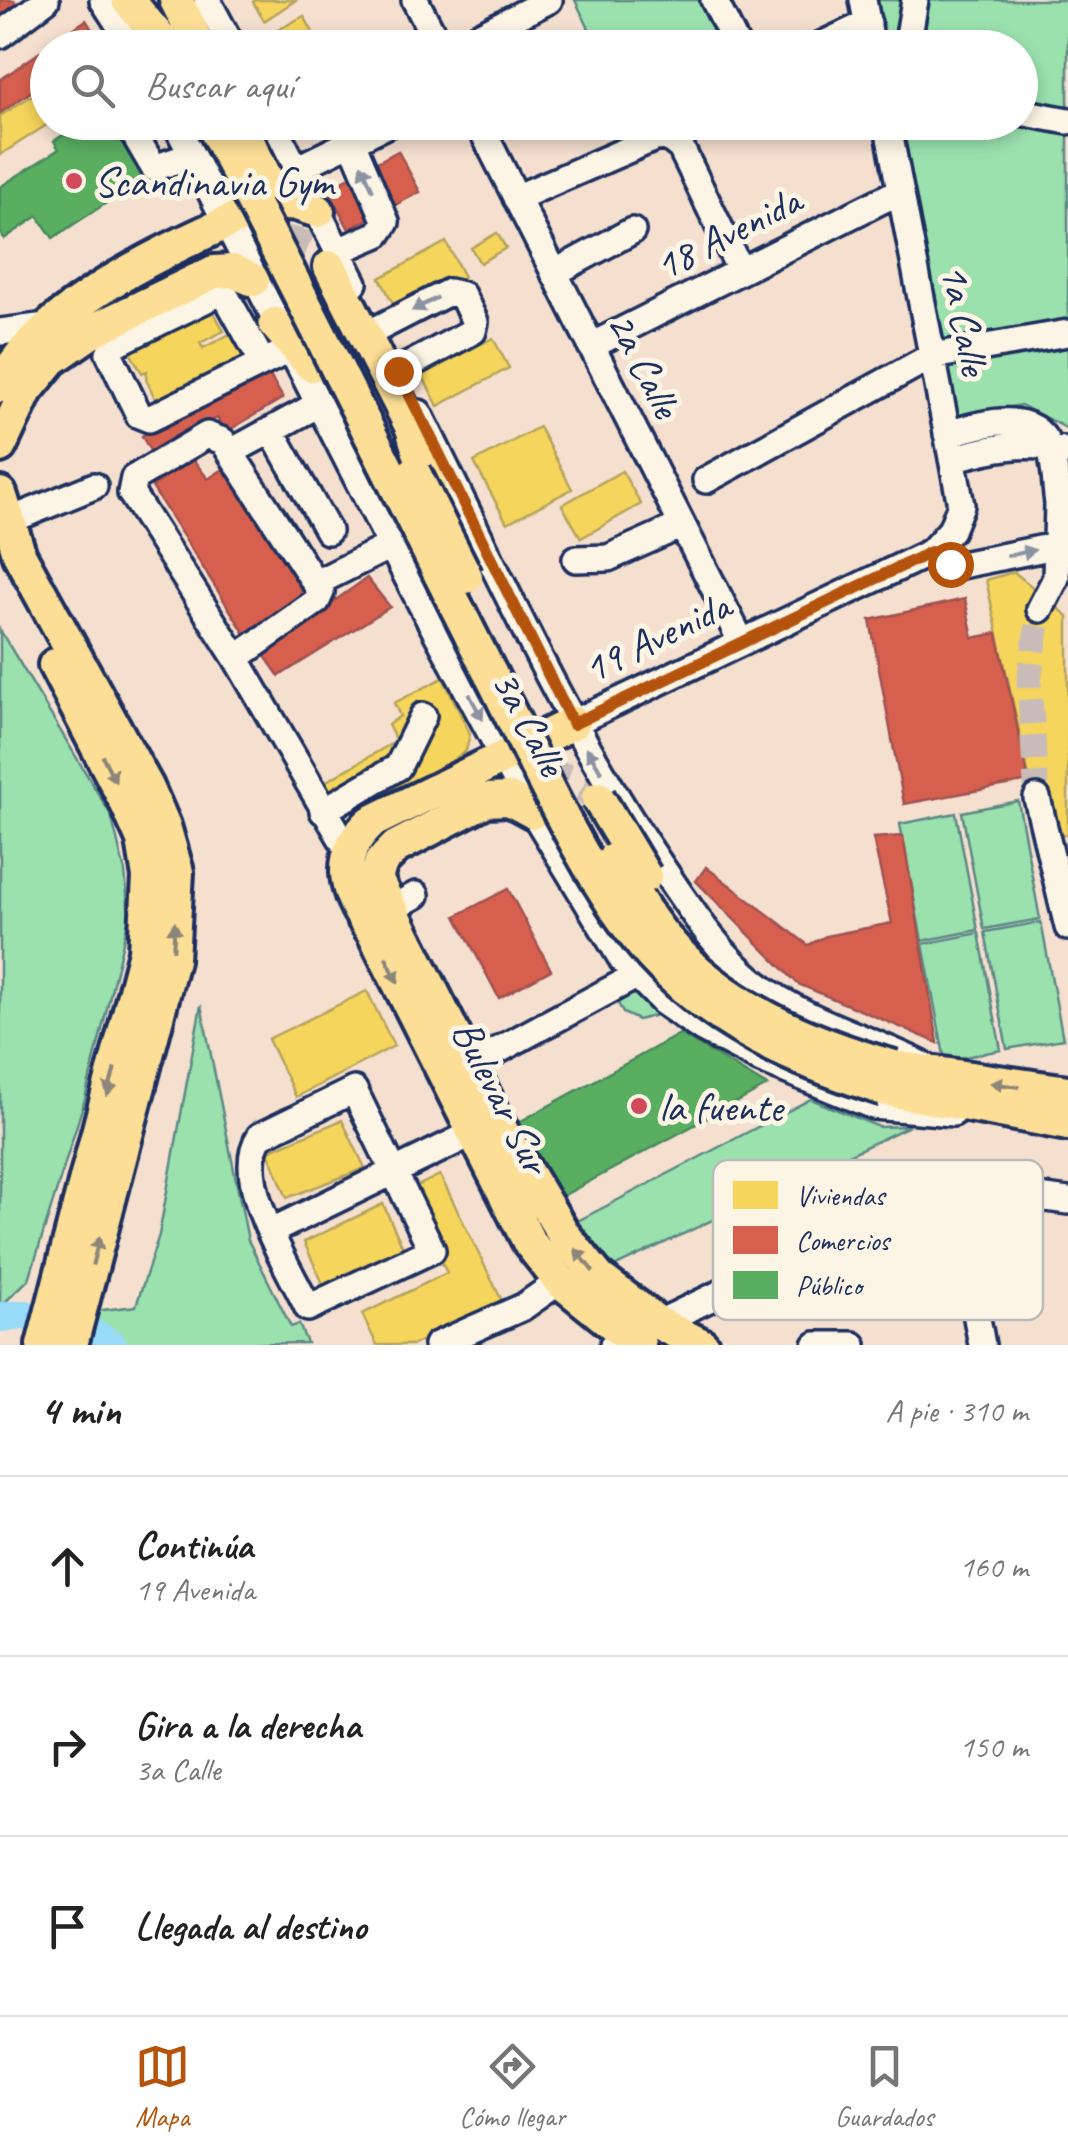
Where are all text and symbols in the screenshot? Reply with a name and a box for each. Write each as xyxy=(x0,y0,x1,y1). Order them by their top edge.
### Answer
search box xyxy=(30,30,1038,140)
icon: search xyxy=(65,58,120,113)
text: Buscar aquí xyxy=(145,62,294,109)
place label: Scandinavia Gym xyxy=(94,156,337,209)
one-way arrow xyxy=(359,162,375,192)
marker: Scandinavia Gym xyxy=(63,170,85,192)
street label: 18 Avenida xyxy=(646,172,813,293)
street label: 1a Calle xyxy=(928,259,1002,382)
one-way arrow xyxy=(410,296,439,313)
street label: 2a Calle xyxy=(595,303,694,429)
route end xyxy=(376,349,422,395)
route start xyxy=(928,542,974,588)
one-way arrow xyxy=(1006,545,1037,561)
street label: 19 Avenida xyxy=(575,577,742,696)
street label: 3a Calle xyxy=(479,661,579,787)
one-way arrow xyxy=(468,692,485,721)
one-way arrow xyxy=(586,746,603,774)
one-way arrow xyxy=(100,755,117,784)
one-way arrow xyxy=(166,919,182,951)
one-way arrow xyxy=(383,956,400,985)
street label: Bulevar Sur xyxy=(440,1011,564,1186)
one-way arrow xyxy=(103,1067,119,1098)
one-way arrow xyxy=(989,1077,1021,1093)
place label: la fuente xyxy=(659,1081,786,1134)
marker: la fuente xyxy=(628,1095,650,1117)
legend xyxy=(713,1160,1043,1320)
text: Viviendas xyxy=(796,1178,887,1213)
text: Comercios xyxy=(796,1223,892,1258)
one-way arrow xyxy=(88,1235,104,1266)
one-way arrow xyxy=(574,1248,595,1274)
text: Público xyxy=(796,1268,865,1303)
text: 4 min xyxy=(40,1384,120,1437)
text: A pie · 310 m xyxy=(885,1390,1028,1431)
text: Continúa xyxy=(135,1522,253,1569)
icon: ahead xyxy=(40,1539,95,1594)
text: 160 m xyxy=(959,1546,1028,1587)
text: 19 Avenida xyxy=(135,1569,255,1610)
text: Gira a la derecha xyxy=(135,1702,361,1749)
icon: right xyxy=(40,1719,95,1774)
text: 150 m xyxy=(959,1726,1028,1767)
text: 3a Calle xyxy=(135,1749,220,1790)
icon: arrive xyxy=(40,1899,95,1954)
text: Llegada al destino xyxy=(135,1903,366,1950)
tab: Mapa xyxy=(135,2039,190,2134)
tab: Cómo llegar xyxy=(459,2039,565,2134)
tab: Guardados xyxy=(835,2039,933,2134)

